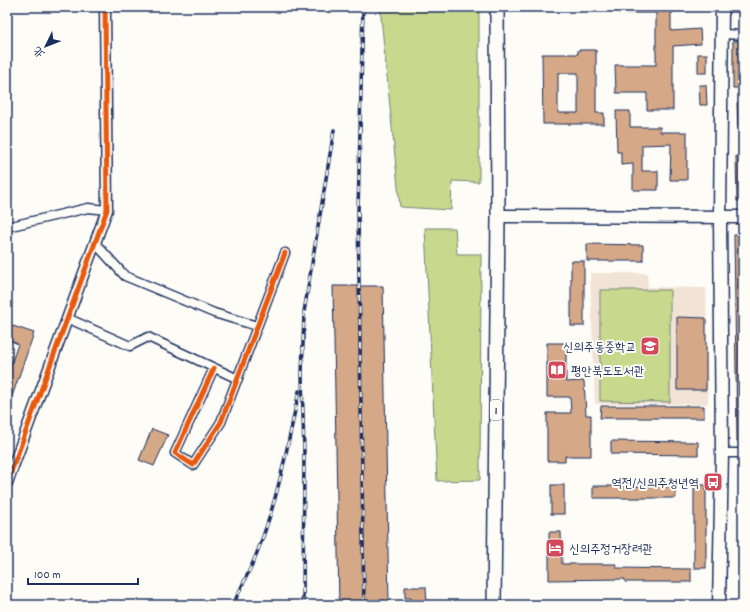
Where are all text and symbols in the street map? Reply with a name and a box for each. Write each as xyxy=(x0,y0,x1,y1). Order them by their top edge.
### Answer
north arrow xyxy=(26,26,66,66)
text: 北 xyxy=(31,42,50,61)
school or university icon: 신의주동중학교 xyxy=(639,335,661,357)
place label: 신의주동중학교 xyxy=(563,339,636,358)
library icon: 평안북도도서관 xyxy=(546,359,568,381)
place label: 평안북도도서관 xyxy=(571,363,644,382)
road number: 1 xyxy=(490,400,502,420)
bus stop icon: 역전/신의주청년역 xyxy=(702,471,724,493)
place label: 역전/신의주청년역 xyxy=(612,475,699,494)
hotel icon: 신의주정거장려관 xyxy=(544,537,566,559)
place label: 신의주정거장려관 xyxy=(569,541,653,560)
scale bar xyxy=(28,560,138,586)
text: 100 m xyxy=(34,567,61,584)

